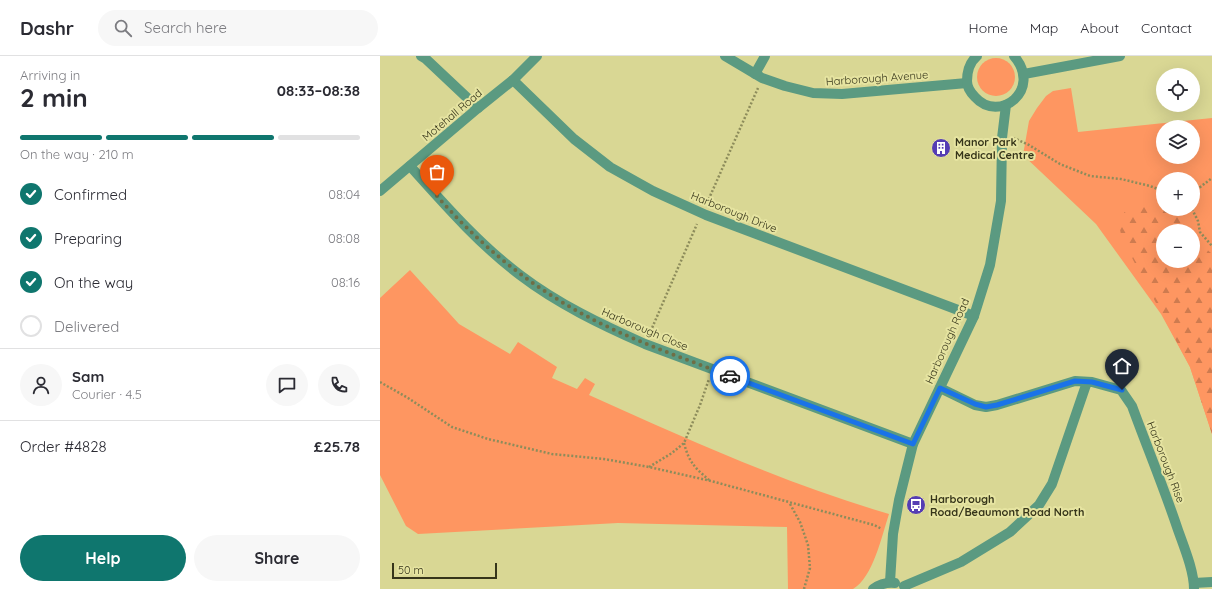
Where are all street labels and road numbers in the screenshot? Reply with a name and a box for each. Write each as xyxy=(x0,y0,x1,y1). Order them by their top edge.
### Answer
street label: Harborough Avenue xyxy=(825,67,929,89)
street label: Motehall Road xyxy=(419,86,485,144)
street label: Harborough Drive xyxy=(689,188,779,236)
street label: Harborough Road xyxy=(922,296,972,386)
street label: Harborough Close xyxy=(600,304,690,354)
street label: Harborough Rise xyxy=(1144,419,1188,505)

